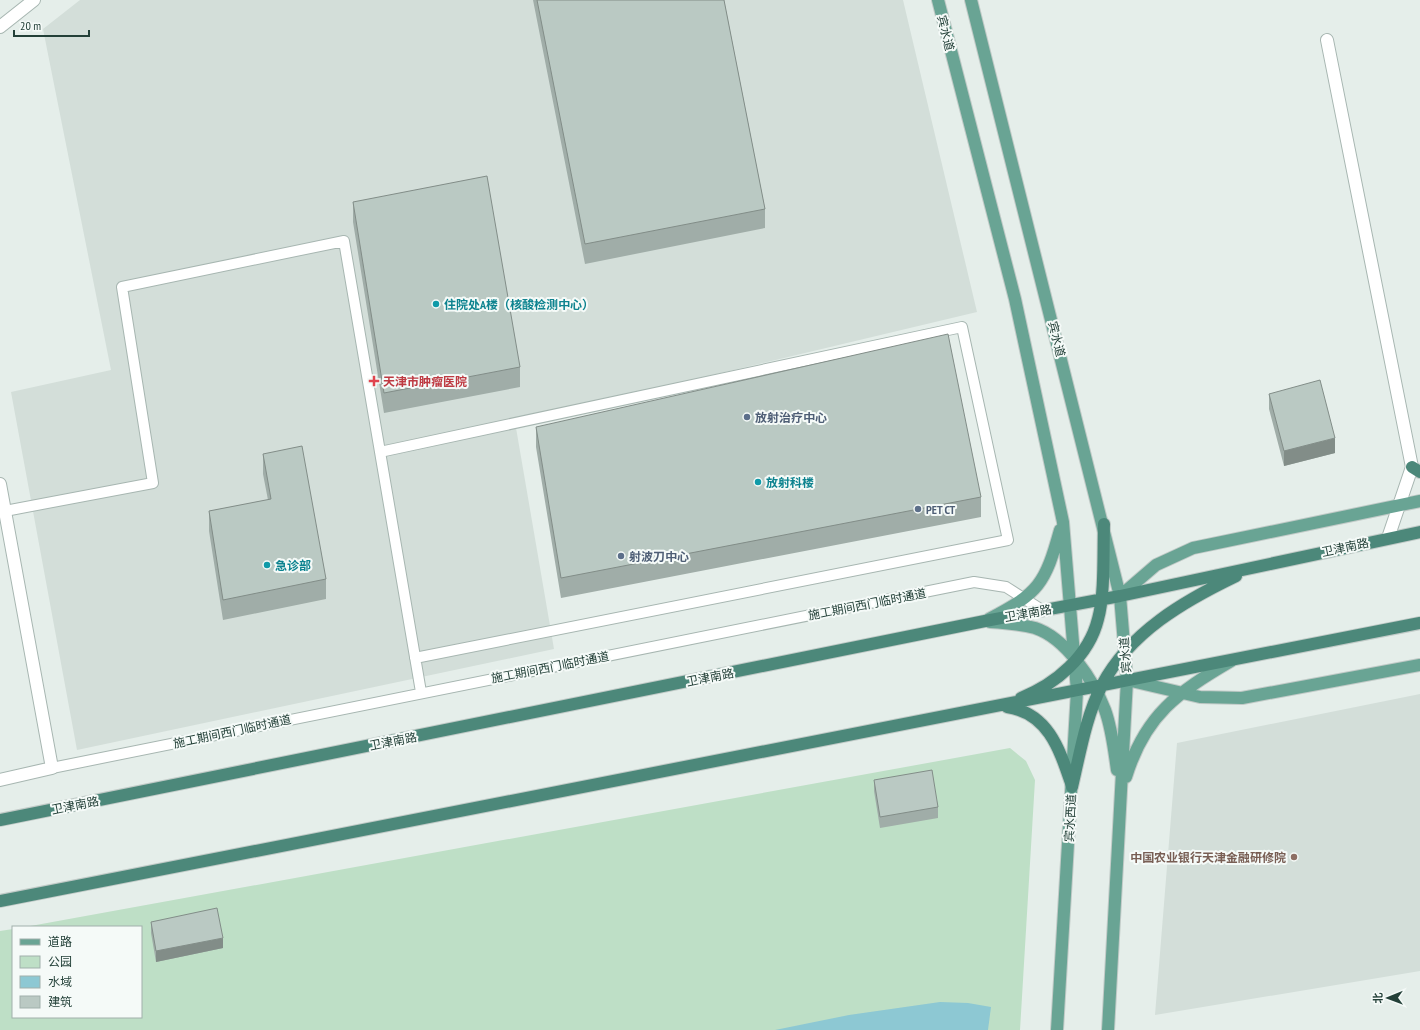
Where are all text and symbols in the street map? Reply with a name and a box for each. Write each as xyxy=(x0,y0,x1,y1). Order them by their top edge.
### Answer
scale bar xyxy=(14,12,89,38)
street label: 宾水道 xyxy=(934,14,958,52)
text: 20 m xyxy=(20,18,41,33)
place label: 住院处A楼（核酸检测中心） xyxy=(444,297,594,312)
marker: 住院处A楼（核酸检测中心） xyxy=(431,299,441,309)
street label: 宾水道 xyxy=(1045,320,1069,358)
place label: 天津市肿瘤医院 xyxy=(383,374,467,389)
marker: 天津市肿瘤医院 xyxy=(368,375,380,387)
place label: 放射治疗中心 xyxy=(755,410,827,425)
marker: 放射治疗中心 xyxy=(742,412,752,422)
place label: 放射科楼 xyxy=(766,475,814,490)
marker: 放射科楼 xyxy=(753,477,763,487)
place label: PET CT xyxy=(926,502,956,517)
marker: PET CT xyxy=(913,504,923,514)
street label: 卫津南路 xyxy=(1320,535,1370,559)
place label: 射波刀中心 xyxy=(629,549,689,564)
marker: 射波刀中心 xyxy=(616,551,626,561)
place label: 急诊部 xyxy=(275,558,311,573)
marker: 急诊部 xyxy=(262,560,272,570)
street label: 施工期间西门临时通道 xyxy=(807,585,927,623)
street label: 卫津南路 xyxy=(1003,601,1053,625)
street label: 宾水道 xyxy=(1116,637,1134,673)
street label: 施工期间西门临时通道 xyxy=(490,648,610,686)
street label: 卫津南路 xyxy=(685,665,735,689)
street label: 施工期间西门临时通道 xyxy=(172,711,292,751)
street label: 卫津南路 xyxy=(368,729,418,753)
street label: 卫津南路 xyxy=(50,793,100,817)
street label: 宾水西道 xyxy=(1061,794,1079,842)
place label: 中国农业银行天津金融研修院 xyxy=(1130,850,1286,865)
marker: 中国农业银行天津金融研修院 xyxy=(1289,852,1299,862)
legend xyxy=(12,926,142,1018)
text: 道路 xyxy=(48,934,72,949)
text: 公园 xyxy=(48,954,72,969)
text: 水域 xyxy=(48,974,72,989)
north arrow xyxy=(1368,978,1408,1018)
text: 北 xyxy=(1371,993,1385,1004)
text: 建筑 xyxy=(48,994,72,1009)

